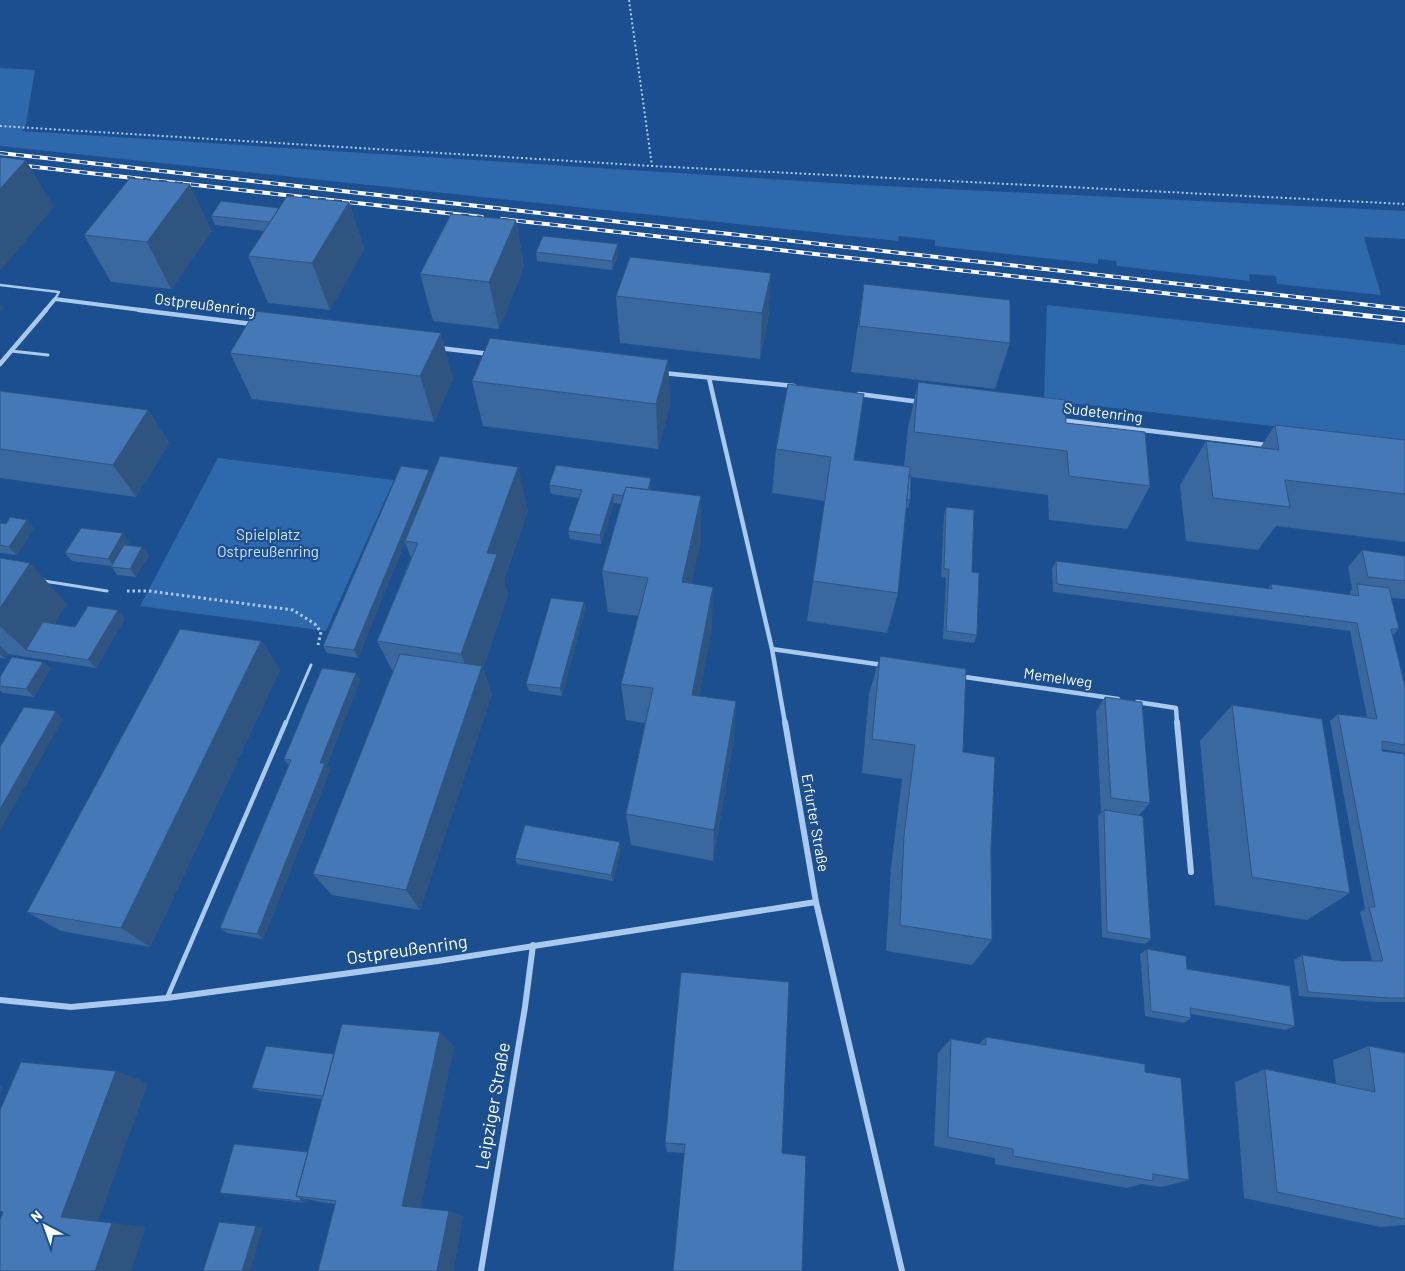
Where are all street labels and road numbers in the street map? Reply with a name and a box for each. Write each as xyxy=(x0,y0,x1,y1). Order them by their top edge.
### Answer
street label: Ostpreußenring xyxy=(154,289,257,319)
street label: Sudetenring xyxy=(1063,398,1144,426)
street label: Memelweg xyxy=(1023,663,1094,691)
street label: Erfurter Straße xyxy=(799,772,833,873)
street label: Ostpreußenring xyxy=(345,930,469,968)
street label: Leipziger Straße xyxy=(470,1041,514,1171)

